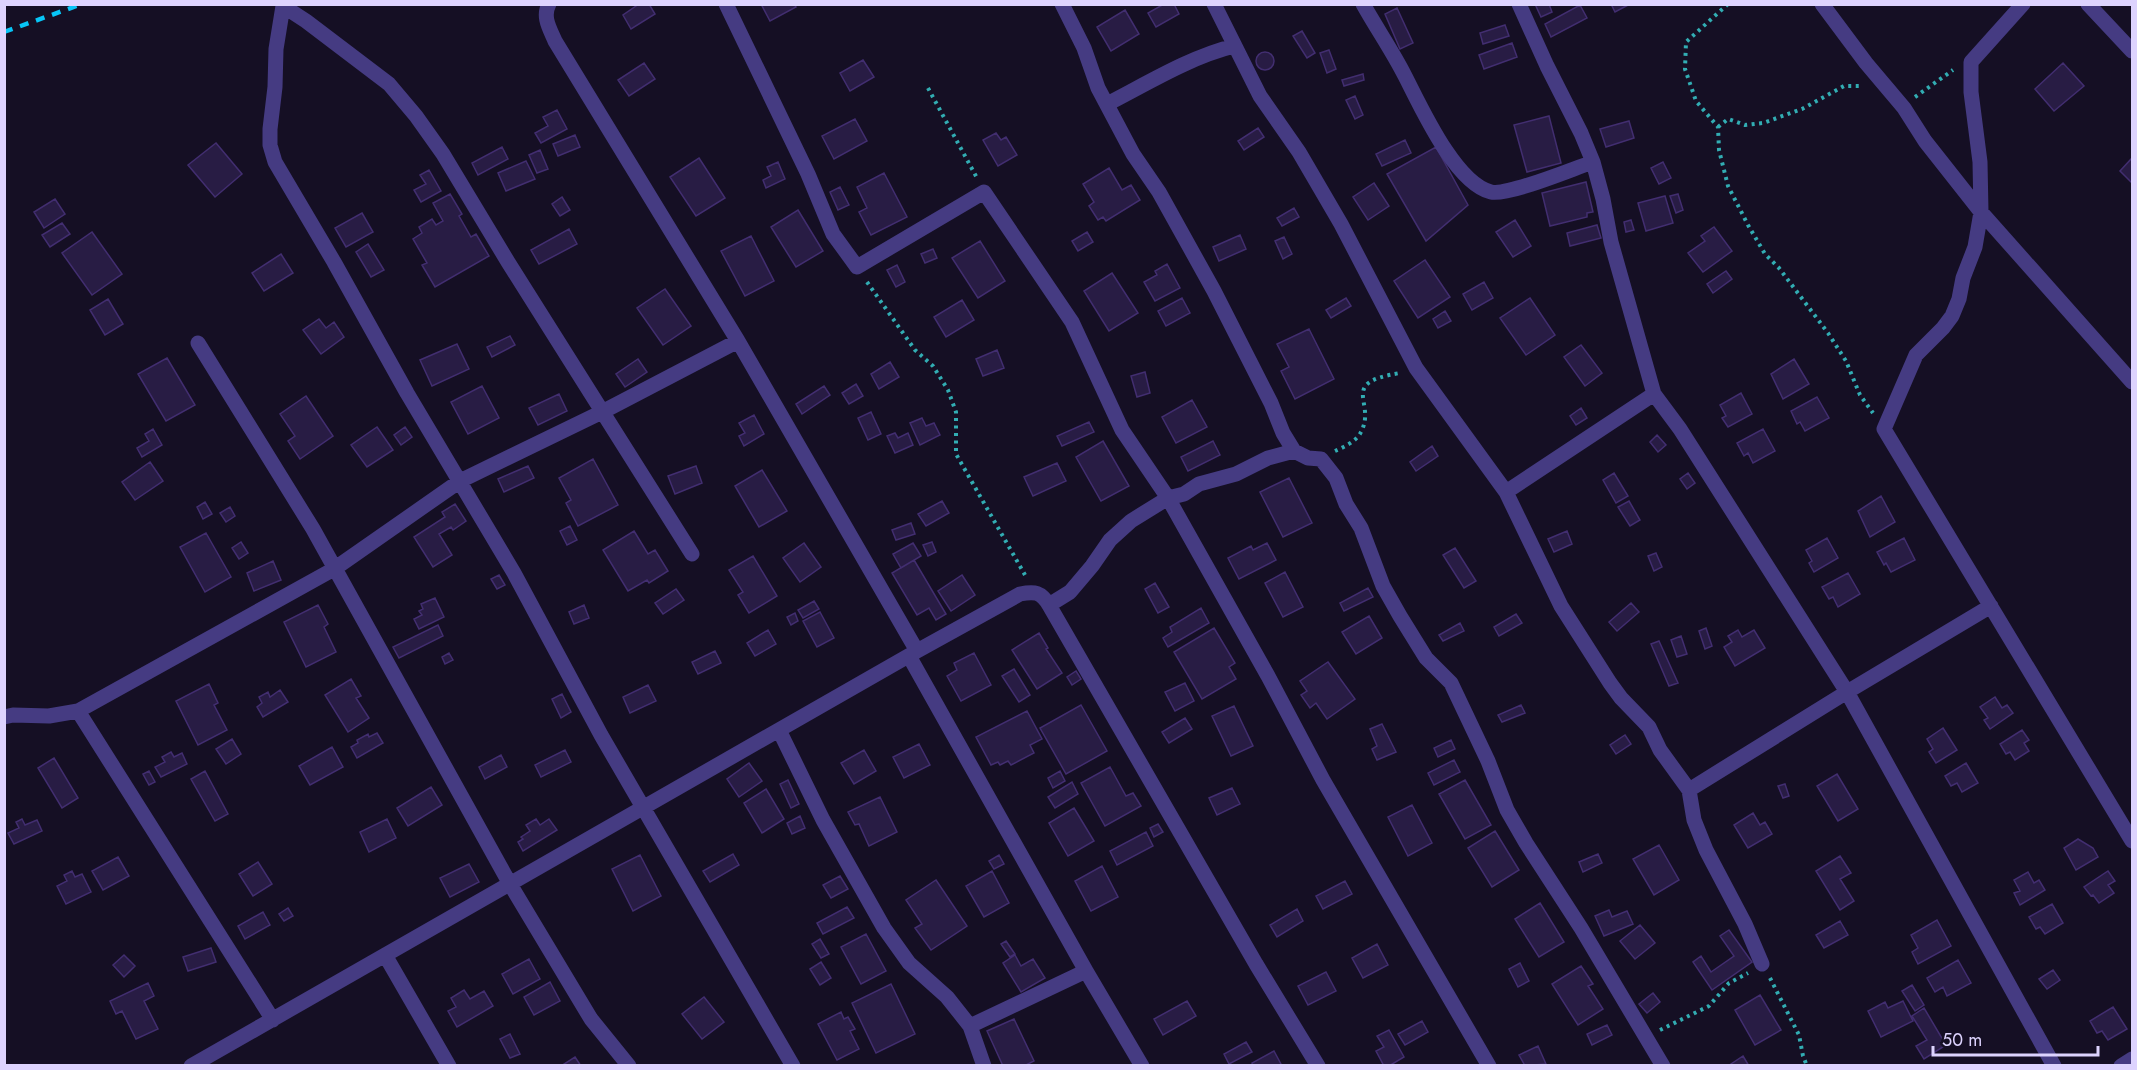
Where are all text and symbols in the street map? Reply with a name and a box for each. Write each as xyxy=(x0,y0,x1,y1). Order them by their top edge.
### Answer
scale bar xyxy=(1933,1019,2098,1057)
text: 50 m xyxy=(1942,1027,1982,1053)

